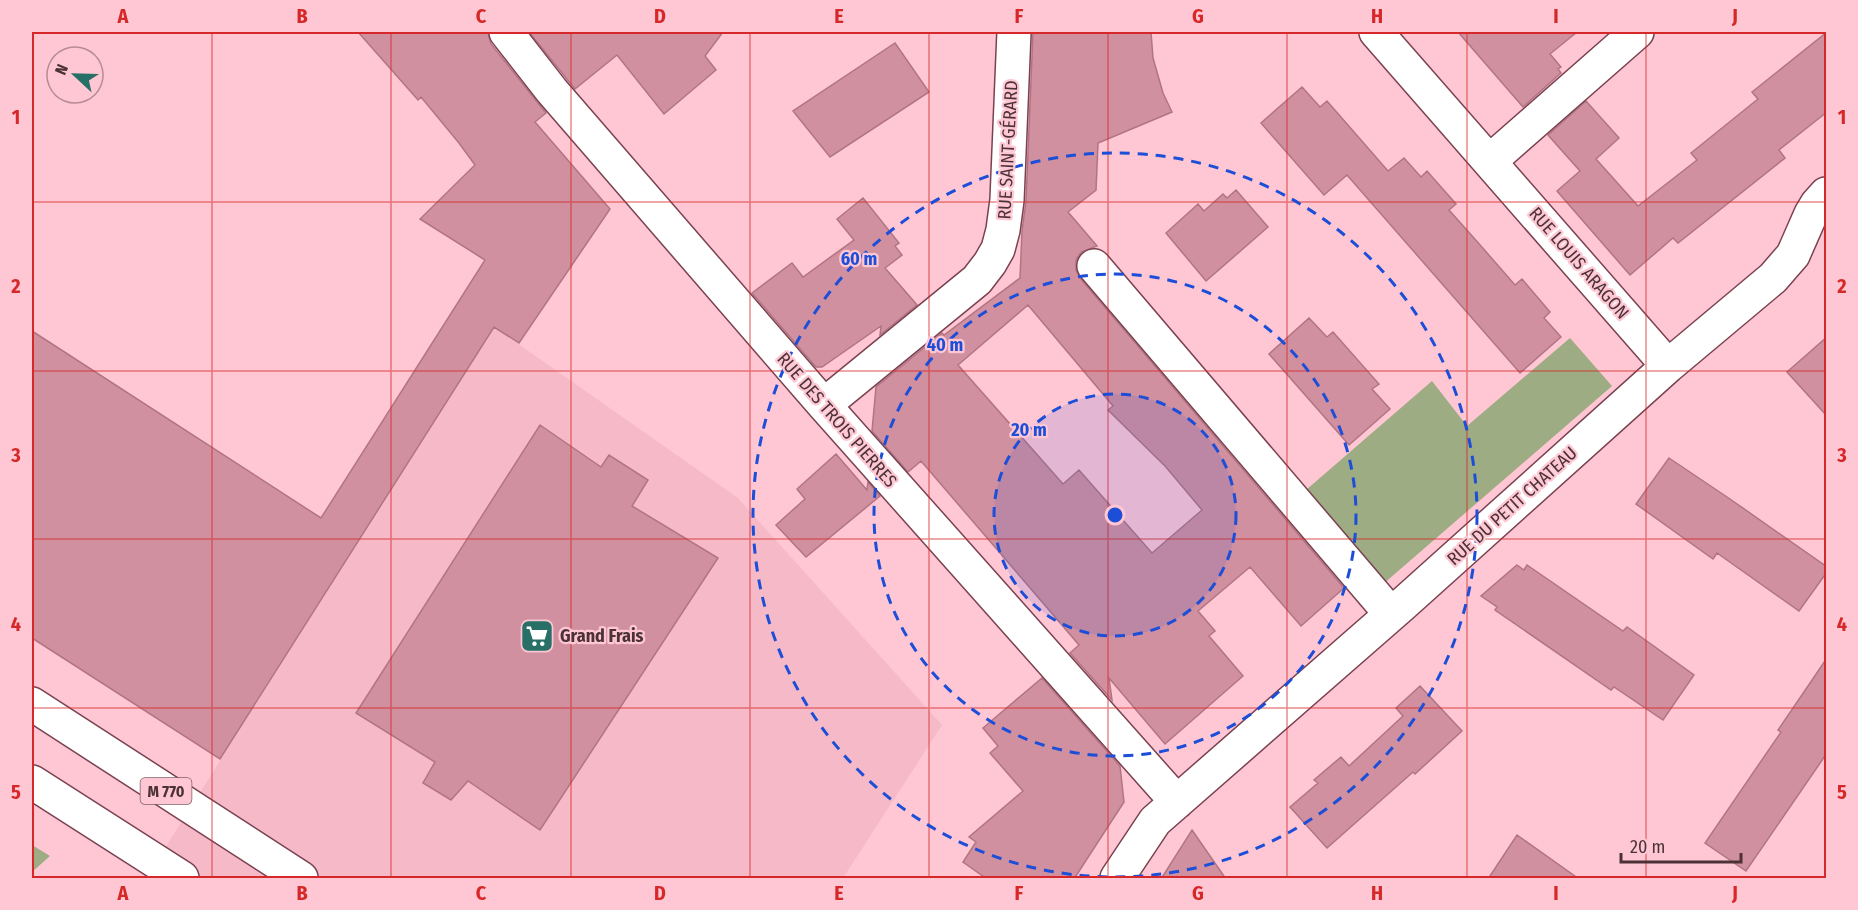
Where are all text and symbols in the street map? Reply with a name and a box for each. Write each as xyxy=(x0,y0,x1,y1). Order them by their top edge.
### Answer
text: A xyxy=(117,4,130,28)
text: B xyxy=(296,4,308,28)
text: C xyxy=(476,4,487,28)
text: D xyxy=(654,4,666,28)
text: E xyxy=(834,4,844,28)
text: F xyxy=(1015,4,1024,28)
text: G xyxy=(1192,4,1204,28)
text: H xyxy=(1371,4,1383,28)
text: I xyxy=(1553,4,1559,28)
text: J xyxy=(1731,4,1738,28)
north arrow xyxy=(45,45,105,105)
text: N xyxy=(51,62,72,78)
street label: RUE SAINT-GÉRARD xyxy=(992,80,1023,220)
text: 1 xyxy=(12,105,20,129)
text: 1 xyxy=(1838,105,1846,129)
street label: RUE LOUIS ARAGON xyxy=(1524,203,1634,323)
text: 60 m xyxy=(841,248,877,270)
text: 2 xyxy=(10,274,21,298)
text: 2 xyxy=(1836,274,1847,298)
text: 40 m xyxy=(927,334,963,356)
street label: RUE DES TROIS PIERRES xyxy=(772,348,902,492)
text: 20 m xyxy=(1010,419,1047,441)
street label: RUE DU PETIT CHATEAU xyxy=(1443,442,1581,570)
text: 3 xyxy=(10,443,21,467)
text: 3 xyxy=(1836,443,1847,467)
centre of rings xyxy=(1105,505,1125,525)
text: 4 xyxy=(11,612,21,636)
text: 4 xyxy=(1837,612,1847,636)
supermarket icon: Grand Frais xyxy=(519,618,555,654)
place label: Grand Frais xyxy=(560,625,644,647)
road number: M 770 xyxy=(140,778,192,804)
text: 5 xyxy=(11,780,21,804)
text: 5 xyxy=(1837,780,1847,804)
scale bar xyxy=(1621,826,1741,864)
text: 20 m xyxy=(1630,836,1665,858)
text: A xyxy=(117,881,130,905)
text: B xyxy=(296,881,308,905)
text: C xyxy=(476,881,487,905)
text: D xyxy=(654,881,666,905)
text: E xyxy=(834,881,844,905)
text: F xyxy=(1015,881,1024,905)
text: G xyxy=(1192,881,1204,905)
text: H xyxy=(1371,881,1383,905)
text: I xyxy=(1553,881,1559,905)
text: J xyxy=(1731,881,1738,905)

